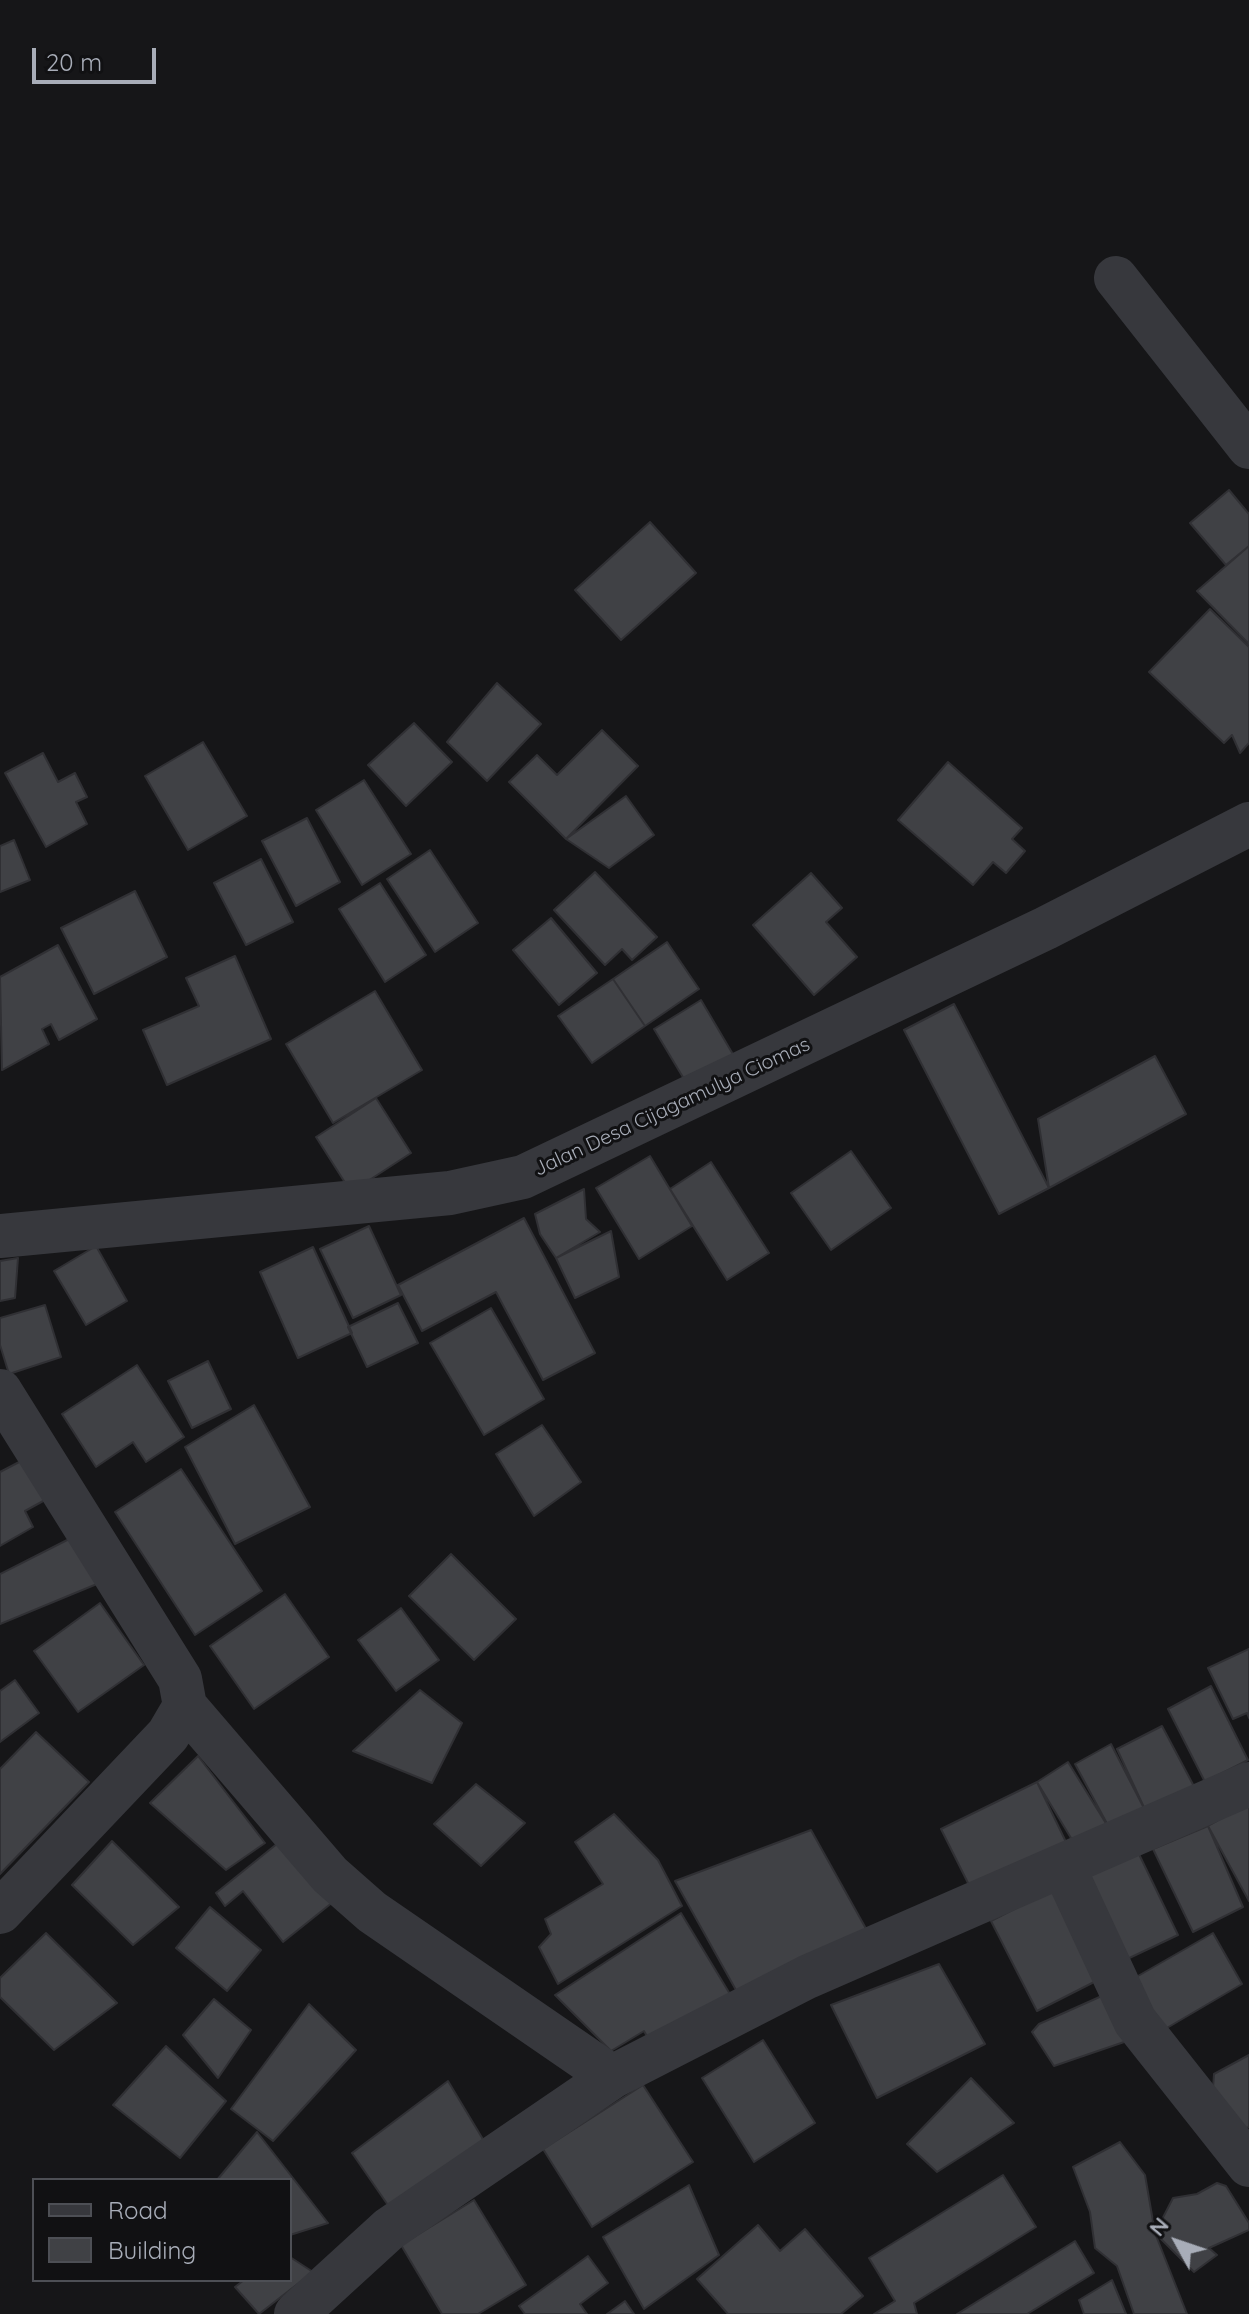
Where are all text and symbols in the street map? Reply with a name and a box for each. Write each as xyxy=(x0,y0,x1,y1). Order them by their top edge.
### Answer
scale bar xyxy=(36,32,160,82)
text: 20 m xyxy=(46,47,102,77)
street label: Jalan Desa Cijagamulya Ciomas xyxy=(530,1032,814,1182)
legend xyxy=(32,2178,292,2282)
text: Road xyxy=(108,2195,168,2225)
north arrow xyxy=(1137,2202,1217,2282)
text: N xyxy=(1143,2211,1175,2242)
text: Building xyxy=(108,2235,196,2265)

